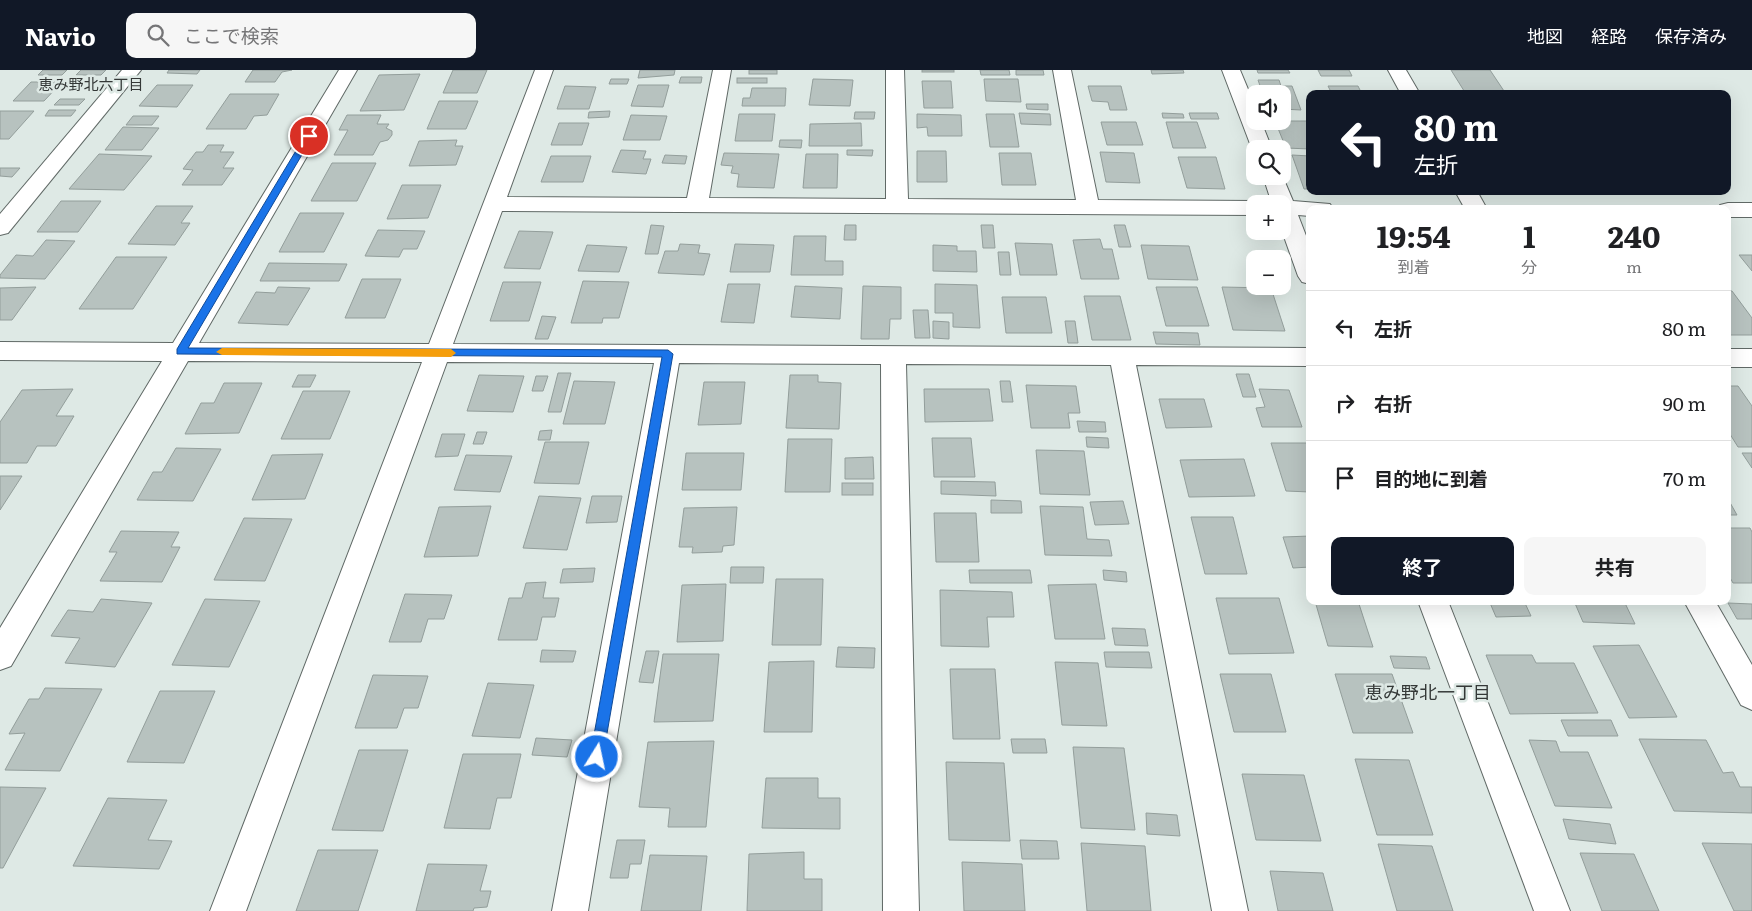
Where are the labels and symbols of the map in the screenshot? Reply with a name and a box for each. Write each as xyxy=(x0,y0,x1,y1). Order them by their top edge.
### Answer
district label: 恵み野北六丁目 xyxy=(38,72,144,95)
pin xyxy=(288,115,330,157)
district label: 恵み野北一丁目 xyxy=(1365,678,1491,705)
position arrow xyxy=(570,730,622,782)

